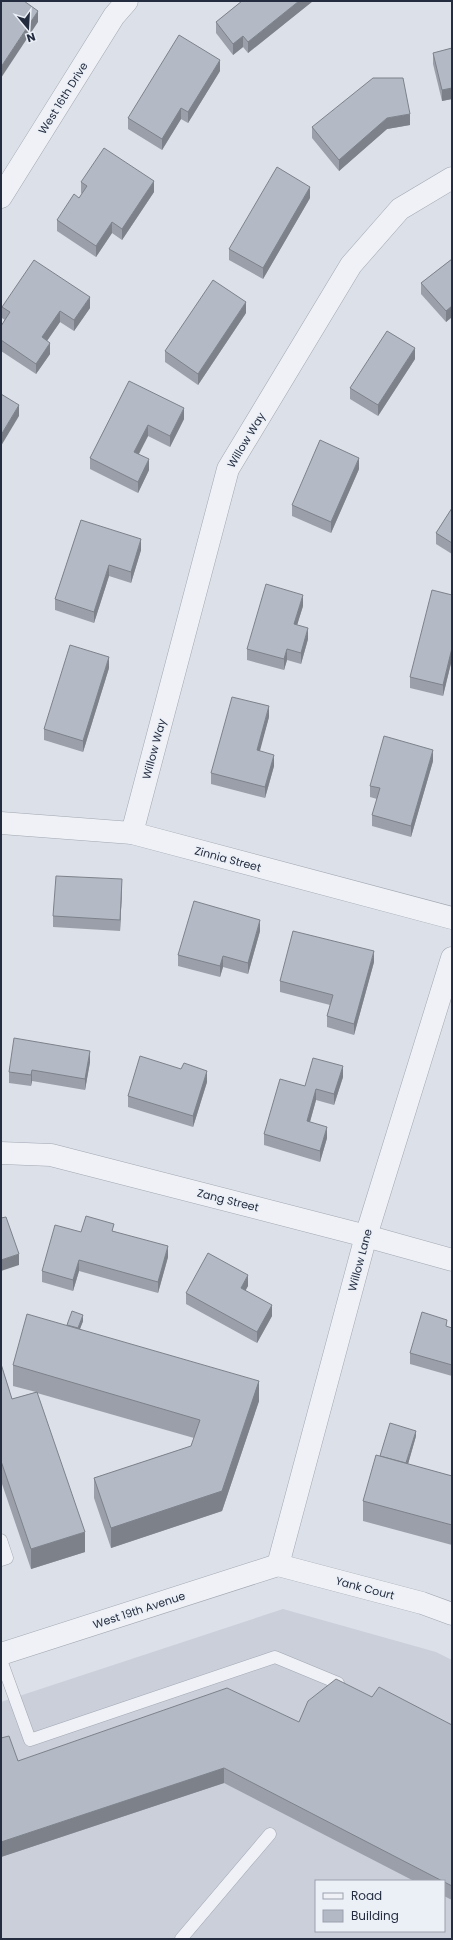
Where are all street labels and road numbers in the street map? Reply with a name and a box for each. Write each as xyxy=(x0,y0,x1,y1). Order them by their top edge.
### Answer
street label: West 16th Drive xyxy=(34,59,92,137)
street label: Willow Way xyxy=(223,409,269,471)
street label: Willow Way xyxy=(138,716,170,781)
street label: Zinnia Street xyxy=(193,842,263,876)
street label: Zang Street xyxy=(195,1185,261,1215)
street label: Willow Lane xyxy=(344,1227,376,1293)
street label: Yank Court xyxy=(334,1572,396,1604)
street label: West 19th Avenue xyxy=(91,1588,187,1632)

